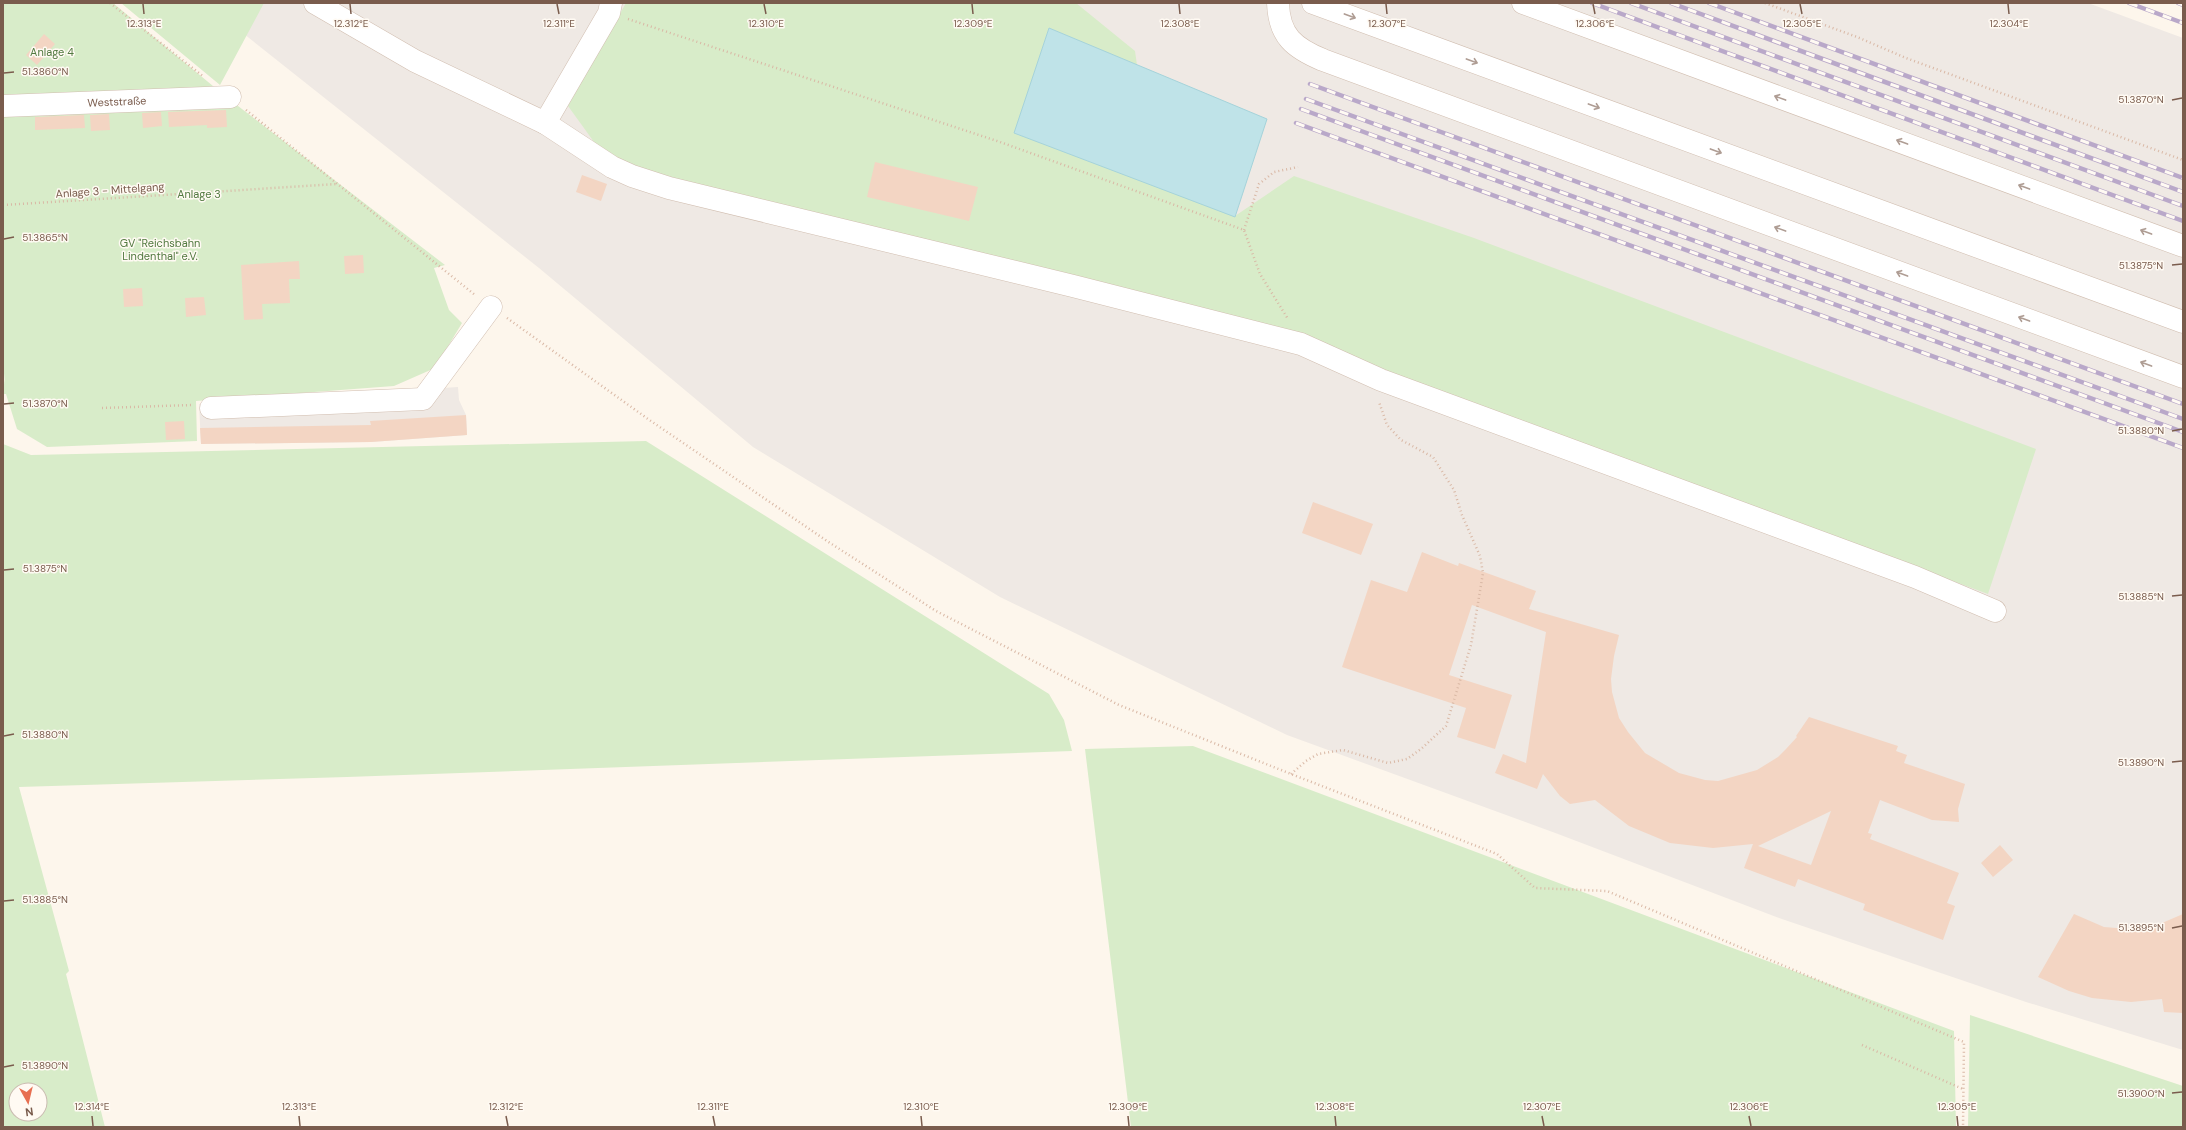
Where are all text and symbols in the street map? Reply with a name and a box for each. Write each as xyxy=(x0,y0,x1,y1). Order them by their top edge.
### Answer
one-way arrow xyxy=(1343,13,1355,21)
text: 12.313°E xyxy=(127,17,162,30)
text: 12.312°E xyxy=(334,17,369,30)
text: 12.311°E xyxy=(543,17,575,30)
text: 12.310°E xyxy=(748,17,784,30)
text: 12.309°E xyxy=(954,17,993,30)
text: 12.308°E xyxy=(1161,17,1200,30)
text: 12.307°E xyxy=(1368,17,1406,30)
text: 12.306°E xyxy=(1576,17,1615,30)
text: 12.305°E xyxy=(1783,17,1822,30)
text: 12.304°E xyxy=(1990,17,2029,30)
park label: Anlage 4 xyxy=(30,45,74,59)
one-way arrow xyxy=(1465,58,1477,66)
text: 51.3860°N xyxy=(22,65,68,78)
street label: Weststraße xyxy=(87,93,147,110)
one-way arrow xyxy=(1775,93,1787,101)
text: 51.3870°N xyxy=(2118,93,2164,106)
one-way arrow xyxy=(1587,103,1600,110)
one-way arrow xyxy=(1897,138,1909,146)
one-way arrow xyxy=(1710,147,1722,155)
street label: Anlage 3 - Mittelgang xyxy=(55,179,165,201)
one-way arrow xyxy=(2019,183,2031,191)
park label: Anlage 3 xyxy=(177,187,221,201)
one-way arrow xyxy=(1775,224,1787,232)
one-way arrow xyxy=(2141,228,2153,236)
text: 51.3865°N xyxy=(22,231,68,244)
park label: GV "Reichsbahn Lindenthal" e.V. xyxy=(120,236,200,263)
text: 51.3875°N xyxy=(2119,259,2163,272)
one-way arrow xyxy=(1897,269,1909,277)
one-way arrow xyxy=(2019,314,2031,322)
one-way arrow xyxy=(2141,359,2153,367)
text: 51.3870°N xyxy=(22,397,68,410)
text: 51.3880°N xyxy=(2118,424,2164,437)
text: 51.3875°N xyxy=(23,562,67,575)
text: 51.3885°N xyxy=(2118,590,2164,603)
text: 51.3880°N xyxy=(22,728,68,741)
text: 51.3890°N xyxy=(2118,756,2164,769)
text: 51.3885°N xyxy=(22,893,68,906)
text: 51.3895°N xyxy=(2118,921,2164,934)
text: 51.3890°N xyxy=(22,1059,68,1072)
north arrow xyxy=(8,1082,48,1122)
text: 51.3900°N xyxy=(2117,1087,2165,1100)
text: 12.314°E xyxy=(75,1100,110,1113)
text: 12.313°E xyxy=(282,1100,317,1113)
text: 12.312°E xyxy=(489,1100,524,1113)
text: 12.311°E xyxy=(697,1100,729,1113)
text: 12.310°E xyxy=(903,1100,939,1113)
text: 12.309°E xyxy=(1109,1100,1148,1113)
text: 12.308°E xyxy=(1316,1100,1355,1113)
text: 12.307°E xyxy=(1523,1100,1561,1113)
text: 12.306°E xyxy=(1730,1100,1769,1113)
text: 12.305°E xyxy=(1938,1100,1977,1113)
text: N xyxy=(24,1104,34,1119)

